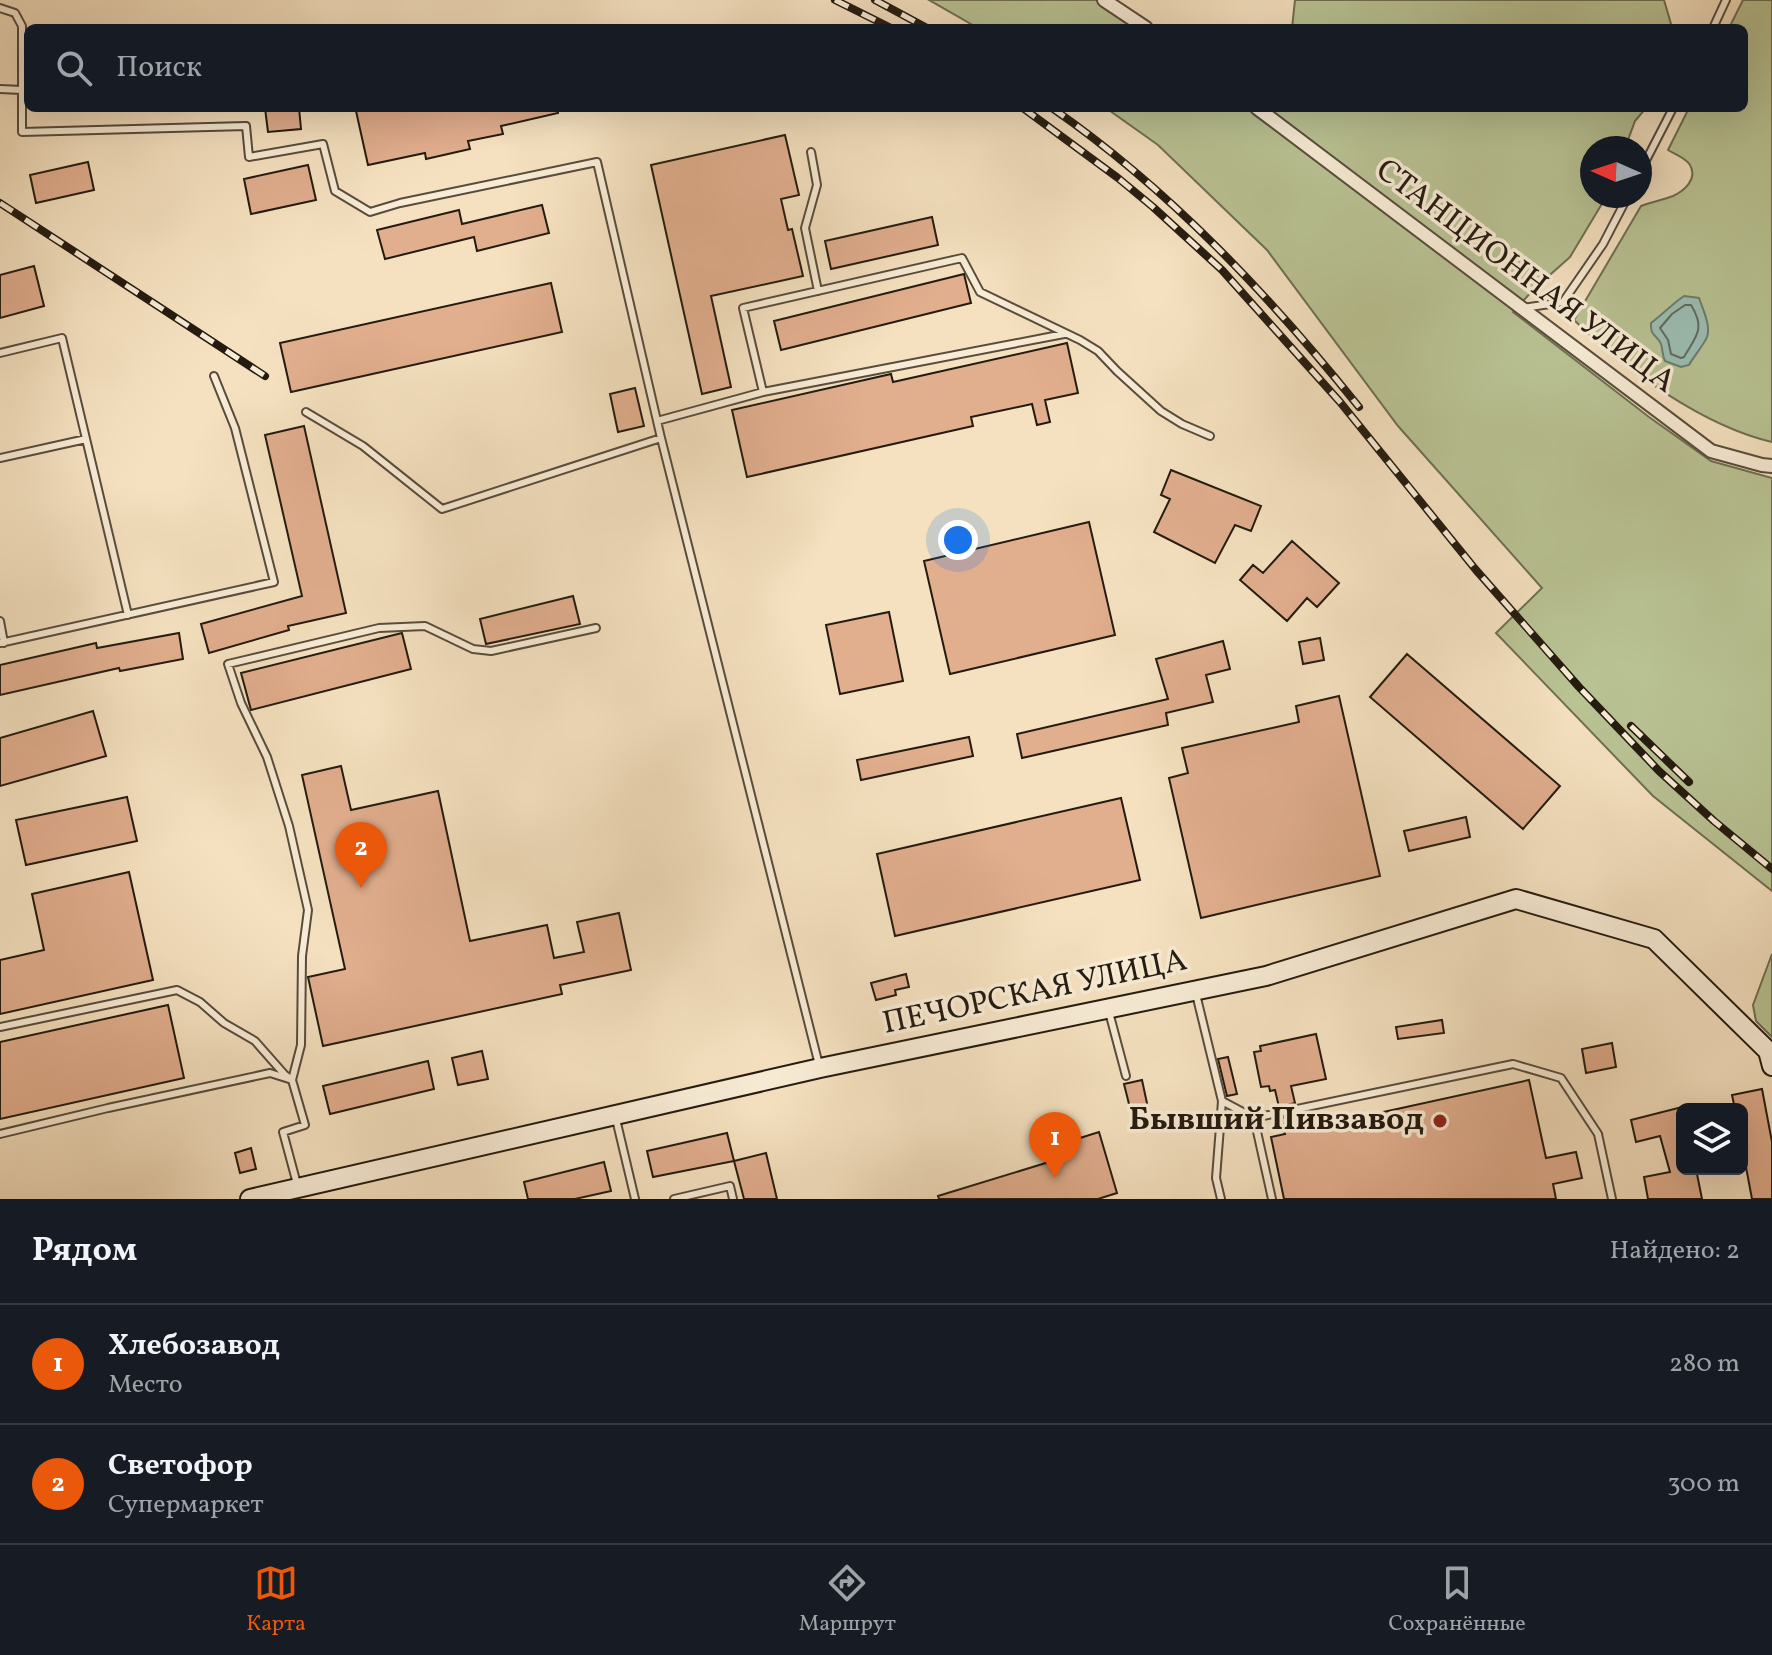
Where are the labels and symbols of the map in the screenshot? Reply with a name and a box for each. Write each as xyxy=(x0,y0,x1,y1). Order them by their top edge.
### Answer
north arrow xyxy=(1580,136,1652,208)
street label: СТАНЦИОННАЯ УЛИЦА xyxy=(1366,150,1684,404)
your location xyxy=(938,520,978,560)
pin: 2 xyxy=(335,822,387,888)
street label: ПЕЧОРСКАЯ УЛИЦА xyxy=(879,939,1191,1047)
place label: Бывший Пивзавод xyxy=(1129,1099,1424,1143)
pin: 1 xyxy=(1029,1112,1081,1178)
marker: Бывший Пивзавод xyxy=(1431,1112,1449,1130)

